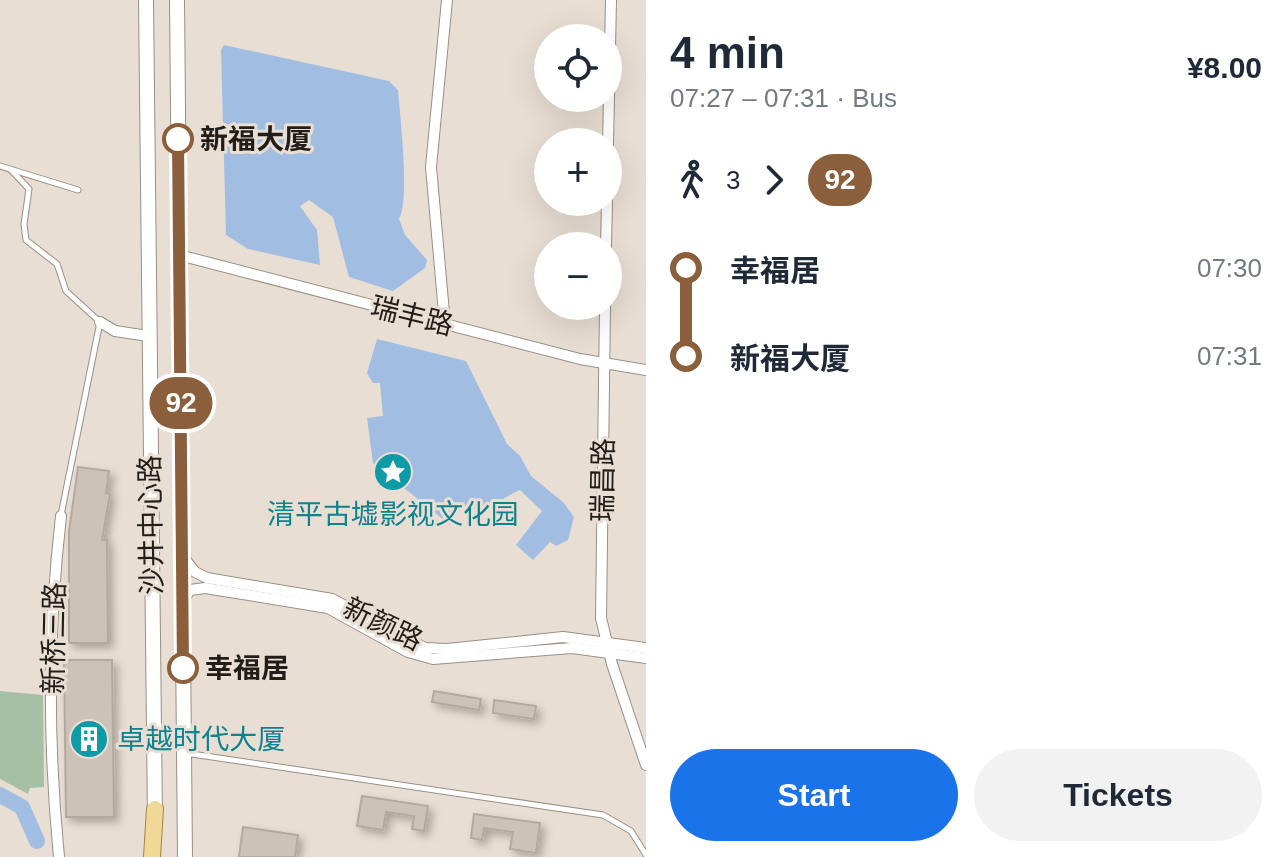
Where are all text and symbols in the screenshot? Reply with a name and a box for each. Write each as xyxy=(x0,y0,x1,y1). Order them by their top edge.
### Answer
map controls xyxy=(534,24,622,320)
button: locate xyxy=(534,24,622,112)
text: 4 min xyxy=(670,28,785,77)
text: ¥8.00 xyxy=(1187,51,1262,84)
text: 07:27 – 07:31 · Bus xyxy=(670,83,897,113)
marker: 新福大厦 xyxy=(163,124,193,154)
place label: 新福大厦 xyxy=(200,124,312,155)
button: + xyxy=(534,128,622,216)
icon: walk xyxy=(670,158,714,202)
icon: forward xyxy=(752,158,796,202)
text: 92 xyxy=(824,164,856,195)
text: 3 xyxy=(726,165,740,195)
button: − xyxy=(534,232,622,320)
text: 07:30 xyxy=(1197,253,1262,283)
text: 幸福居 xyxy=(730,254,820,287)
street label: 瑞丰路 xyxy=(367,291,457,341)
text: 07:31 xyxy=(1197,341,1262,371)
text: 新福大厦 xyxy=(730,342,850,375)
line badge: 92 xyxy=(145,377,217,429)
text: 92 xyxy=(165,387,197,418)
street label: 瑞昌路 xyxy=(587,438,619,522)
place icon: 清平古墟影视文化园 xyxy=(372,451,414,493)
street label: 沙井中心路 xyxy=(134,455,168,595)
place label: 清平古墟影视文化园 xyxy=(267,499,519,530)
street label: 新桥三路 xyxy=(38,582,70,694)
street label: 新颜路 xyxy=(338,592,428,656)
marker: 幸福居 xyxy=(168,653,198,683)
place label: 幸福居 xyxy=(205,653,289,684)
building icon: 卓越时代大厦 xyxy=(68,718,110,760)
place label: 卓越时代大厦 xyxy=(117,724,285,755)
button: Start xyxy=(670,749,958,841)
button: Tickets xyxy=(974,749,1262,841)

